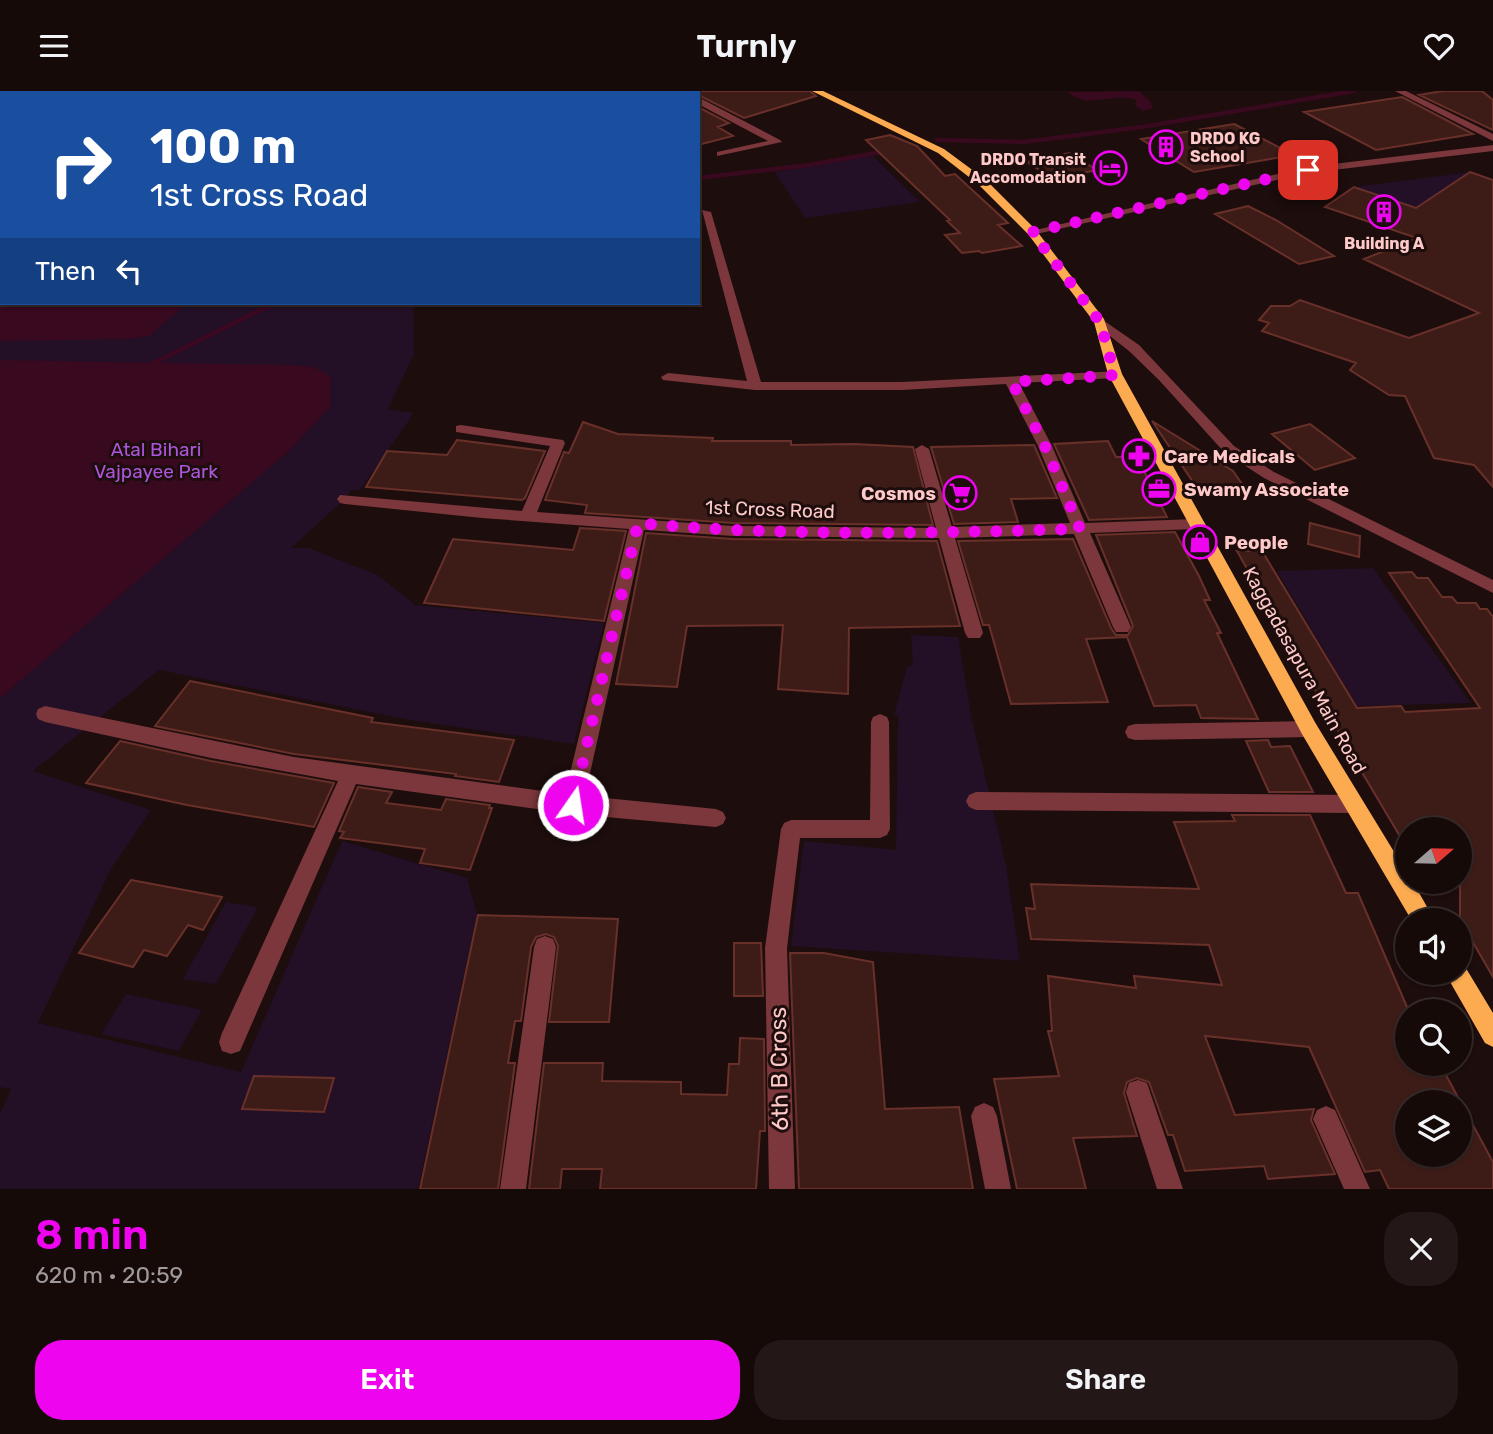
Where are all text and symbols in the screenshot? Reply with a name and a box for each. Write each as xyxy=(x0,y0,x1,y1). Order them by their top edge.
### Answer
icon: menu xyxy=(35,27,73,65)
text: Turnly xyxy=(697,27,796,65)
icon: heart xyxy=(1420,27,1458,65)
text: 100 m xyxy=(150,117,296,175)
icon: right xyxy=(35,119,126,210)
building icon: DRDO KG School xyxy=(1147,128,1185,166)
place label: DRDO KG School xyxy=(1190,129,1260,166)
pin xyxy=(1278,140,1338,200)
hotel icon: DRDO Transit Accomodation xyxy=(1091,149,1129,187)
place label: DRDO Transit Accomodation xyxy=(970,150,1087,187)
icon: arrive xyxy=(1289,151,1327,189)
text: 1st Cross Road xyxy=(150,176,368,214)
building icon: Building A xyxy=(1365,193,1403,231)
place label: Building A xyxy=(1344,234,1425,253)
icon: left xyxy=(110,252,148,290)
text: Then xyxy=(35,256,96,287)
pharmacy icon: Care Medicals xyxy=(1120,437,1158,475)
park label: Atal Bihari Vajpayee Park xyxy=(94,438,218,483)
place label: Care Medicals xyxy=(1164,445,1295,468)
office icon: Swamy Associate xyxy=(1140,470,1178,508)
supermarket icon: Cosmos xyxy=(941,474,979,512)
place label: Swamy Associate xyxy=(1184,478,1349,501)
place label: Cosmos xyxy=(861,482,936,505)
street label: 1st Cross Road xyxy=(705,496,835,523)
shop icon: People xyxy=(1181,523,1219,561)
place label: People xyxy=(1224,531,1288,554)
street label: Kaggadasapura Main Road xyxy=(1238,563,1371,778)
position arrow xyxy=(536,768,610,842)
north arrow xyxy=(1395,817,1472,894)
map controls xyxy=(1395,817,1472,1167)
button: sound xyxy=(1395,908,1472,985)
button: search xyxy=(1395,999,1472,1076)
street label: 6th B Cross xyxy=(764,1007,794,1131)
button: layers xyxy=(1395,1090,1472,1167)
text: 8 min xyxy=(35,1210,149,1260)
button: close xyxy=(1384,1212,1458,1286)
text: 620 m · 20:59 xyxy=(35,1261,183,1289)
button: Exit xyxy=(35,1340,740,1420)
button: Share xyxy=(754,1340,1458,1420)

